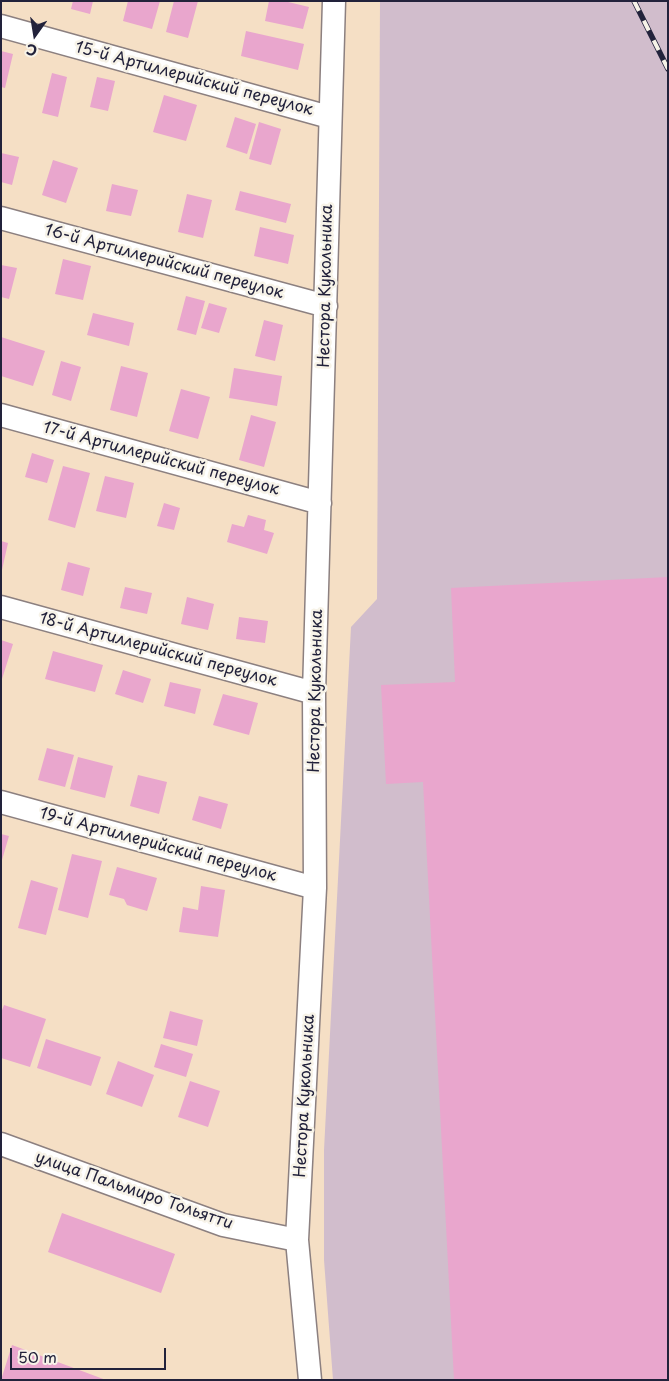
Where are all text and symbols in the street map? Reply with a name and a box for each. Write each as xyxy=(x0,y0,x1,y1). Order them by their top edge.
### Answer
north arrow xyxy=(10,10,60,60)
street label: 15-й Артиллерийский переулок xyxy=(73,38,315,120)
text: С xyxy=(24,39,39,62)
street label: Нестора Кукольника xyxy=(315,204,337,368)
street label: 16-й Артиллерийский переулок xyxy=(42,221,286,303)
street label: 17-й Артиллерийский переулок xyxy=(41,418,281,500)
street label: 18-й Артиллерийский переулок xyxy=(37,609,279,691)
street label: Нестора Кукольника xyxy=(305,609,327,773)
street label: 19-й Артиллерийский переулок xyxy=(37,804,279,886)
street label: Нестора Кукольника xyxy=(291,1014,319,1178)
street label: улица Пальмиро Тольятти xyxy=(33,1148,235,1234)
scale bar xyxy=(12,1338,169,1370)
text: 50 m xyxy=(18,1345,57,1368)

